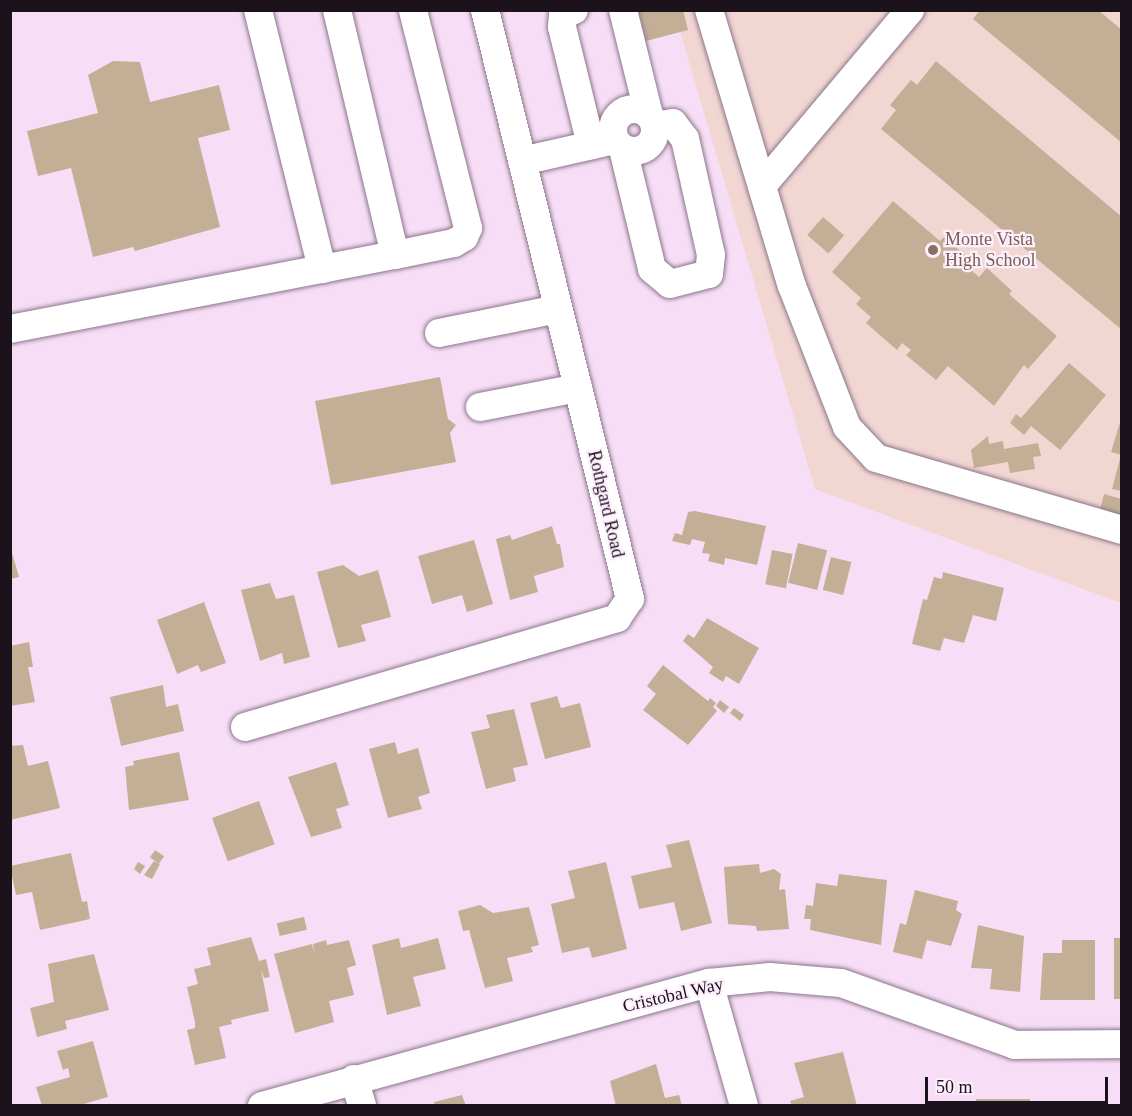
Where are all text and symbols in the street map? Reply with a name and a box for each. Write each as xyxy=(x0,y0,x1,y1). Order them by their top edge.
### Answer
place label: Monte Vista High School xyxy=(945,229,1036,272)
marker: Monte Vista High School xyxy=(926,243,940,257)
street label: Rothgard Road xyxy=(583,448,629,560)
street label: Cristobal Way xyxy=(620,973,726,1017)
scale bar xyxy=(928,1065,1111,1103)
text: 50 m xyxy=(936,1077,973,1097)

